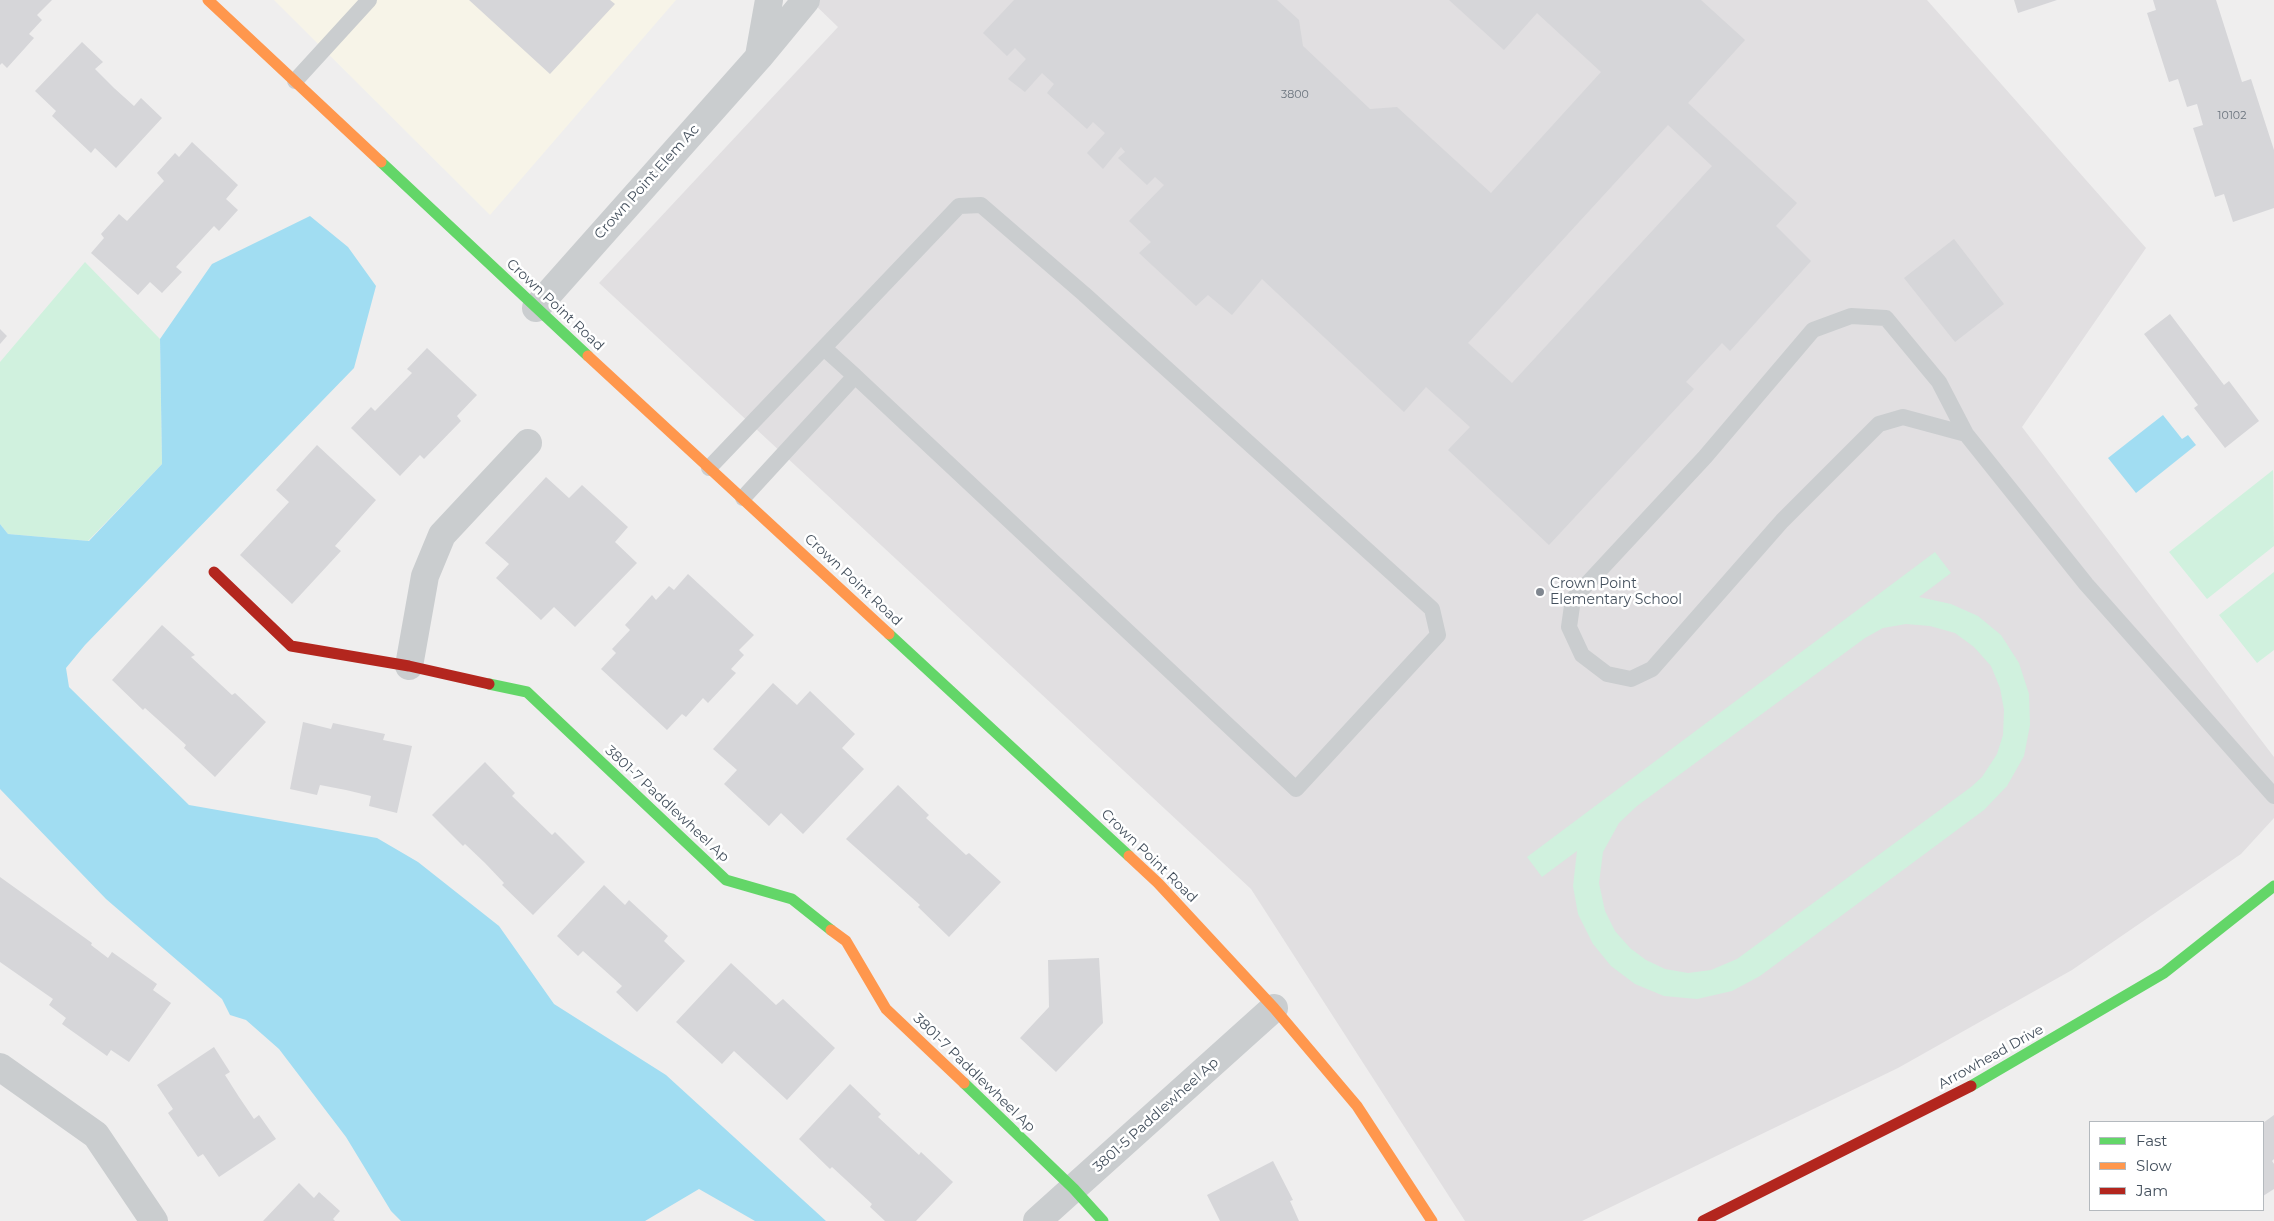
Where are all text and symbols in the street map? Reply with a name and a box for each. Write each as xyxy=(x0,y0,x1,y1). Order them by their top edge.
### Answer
house number: 3800 xyxy=(1281,88,1309,102)
house number: 10102 xyxy=(2218,109,2246,123)
street label: Crown Point Elem Ac xyxy=(591,121,703,243)
street label: Crown Point Road xyxy=(503,255,607,355)
street label: Crown Point Road xyxy=(801,530,905,630)
place label: Crown Point Elementary School xyxy=(1550,576,1682,608)
marker: Crown Point Elementary School xyxy=(1534,586,1546,598)
street label: 3801-7 Paddlewheel Ap xyxy=(602,742,732,866)
street label: Crown Point Road xyxy=(1097,806,1201,906)
street label: 3801-7 Paddlewheel Ap xyxy=(910,1010,1038,1136)
street label: Arrowhead Drive xyxy=(1935,1021,2047,1093)
street label: 3801-5 Paddlewheel Ap xyxy=(1090,1054,1222,1176)
legend xyxy=(2089,1121,2264,1211)
text: Fast xyxy=(2136,1131,2167,1150)
text: Slow xyxy=(2136,1156,2172,1175)
text: Jam xyxy=(2136,1181,2168,1200)

